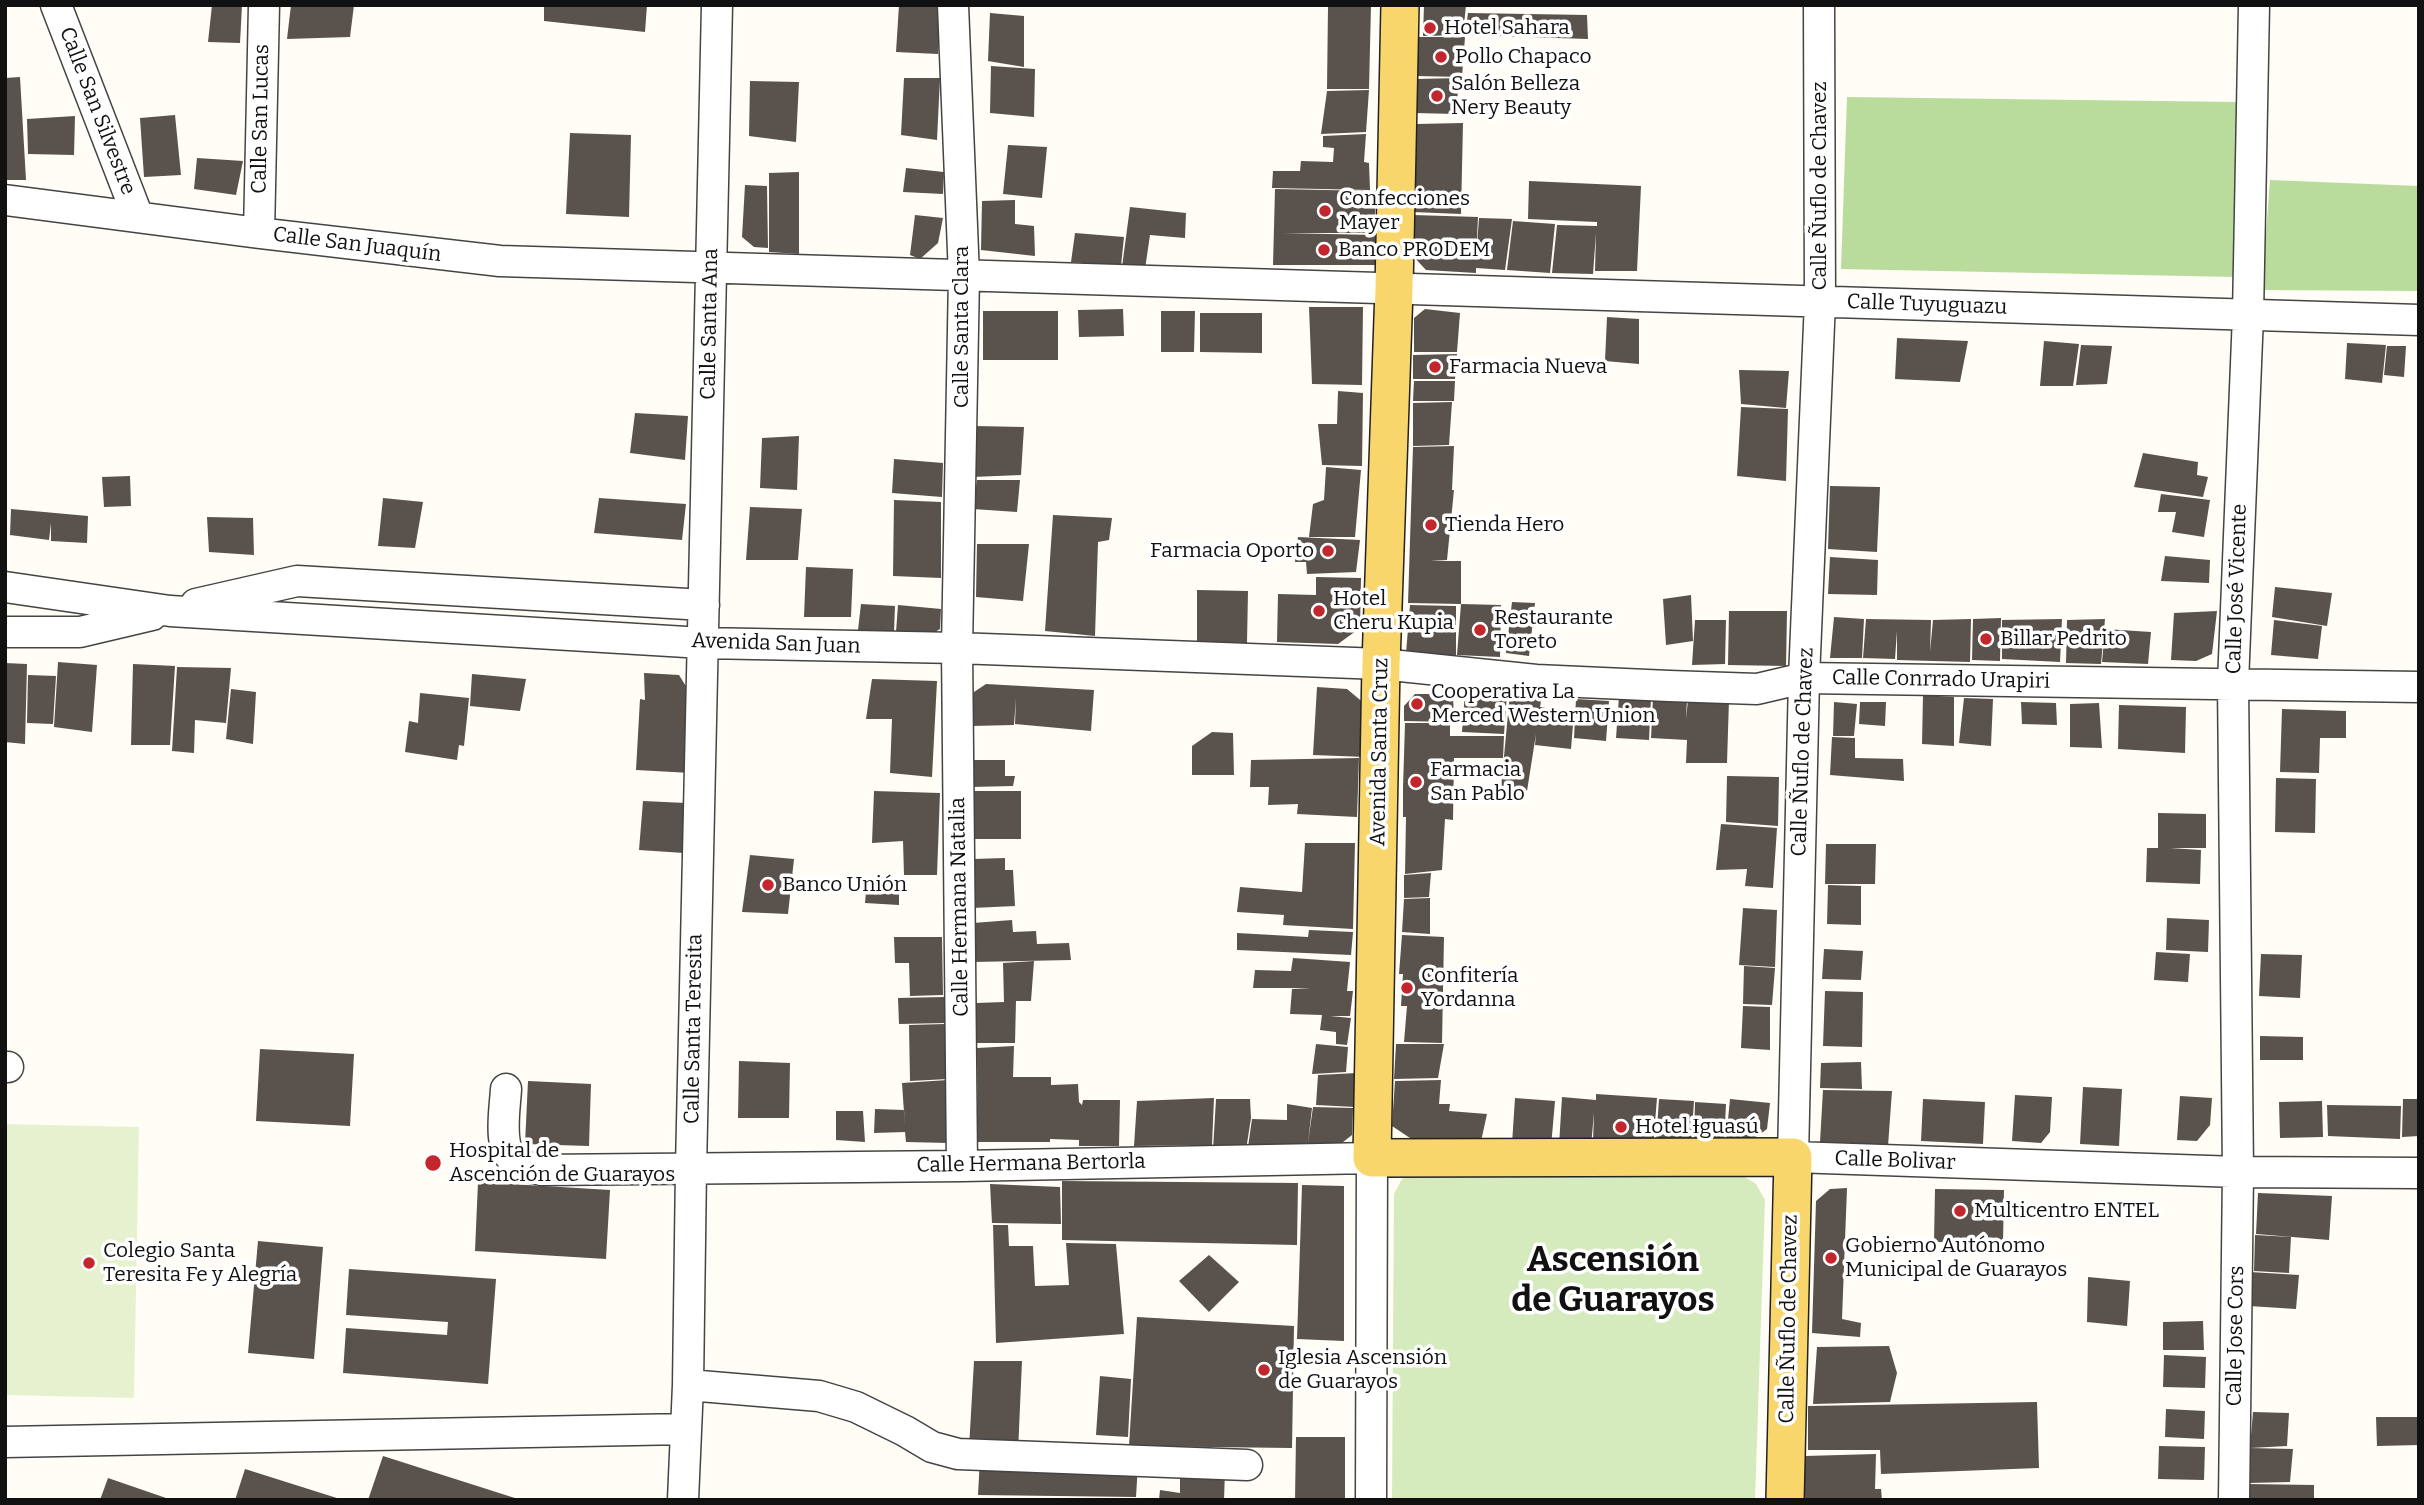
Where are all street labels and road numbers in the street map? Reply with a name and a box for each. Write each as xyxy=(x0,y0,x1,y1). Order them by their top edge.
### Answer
street label: Calle San Silvestre xyxy=(53,24,141,198)
street label: Calle San Lucas xyxy=(247,44,275,194)
street label: Calle Ñuflo de Chavez xyxy=(1807,81,1833,291)
street label: Calle San Juaquín xyxy=(271,222,443,268)
street label: Calle Santa Clara xyxy=(949,246,975,408)
street label: Calle Santa Ana xyxy=(696,248,724,400)
street label: Calle Tuyuguazu xyxy=(1846,290,2008,320)
street label: Calle José Vicente xyxy=(2221,503,2253,675)
street label: Avenida San Juan xyxy=(691,628,861,660)
street label: Calle Ñuflo de Chavez xyxy=(1787,647,1819,857)
street label: Avenida Santa Cruz xyxy=(1366,658,1394,846)
street label: Calle Conrrado Urapiri xyxy=(1832,665,2050,695)
street label: Calle Hermana Natalia xyxy=(945,797,975,1017)
street label: Calle Santa Teresita xyxy=(680,934,708,1124)
street label: Calle Bolivar xyxy=(1834,1146,1956,1176)
street label: Calle Hermana Bertorla xyxy=(916,1149,1146,1179)
street label: Calle Ñuflo de Chavez xyxy=(1775,1214,1803,1424)
street label: Calle Jose Cors xyxy=(2222,1265,2250,1407)

